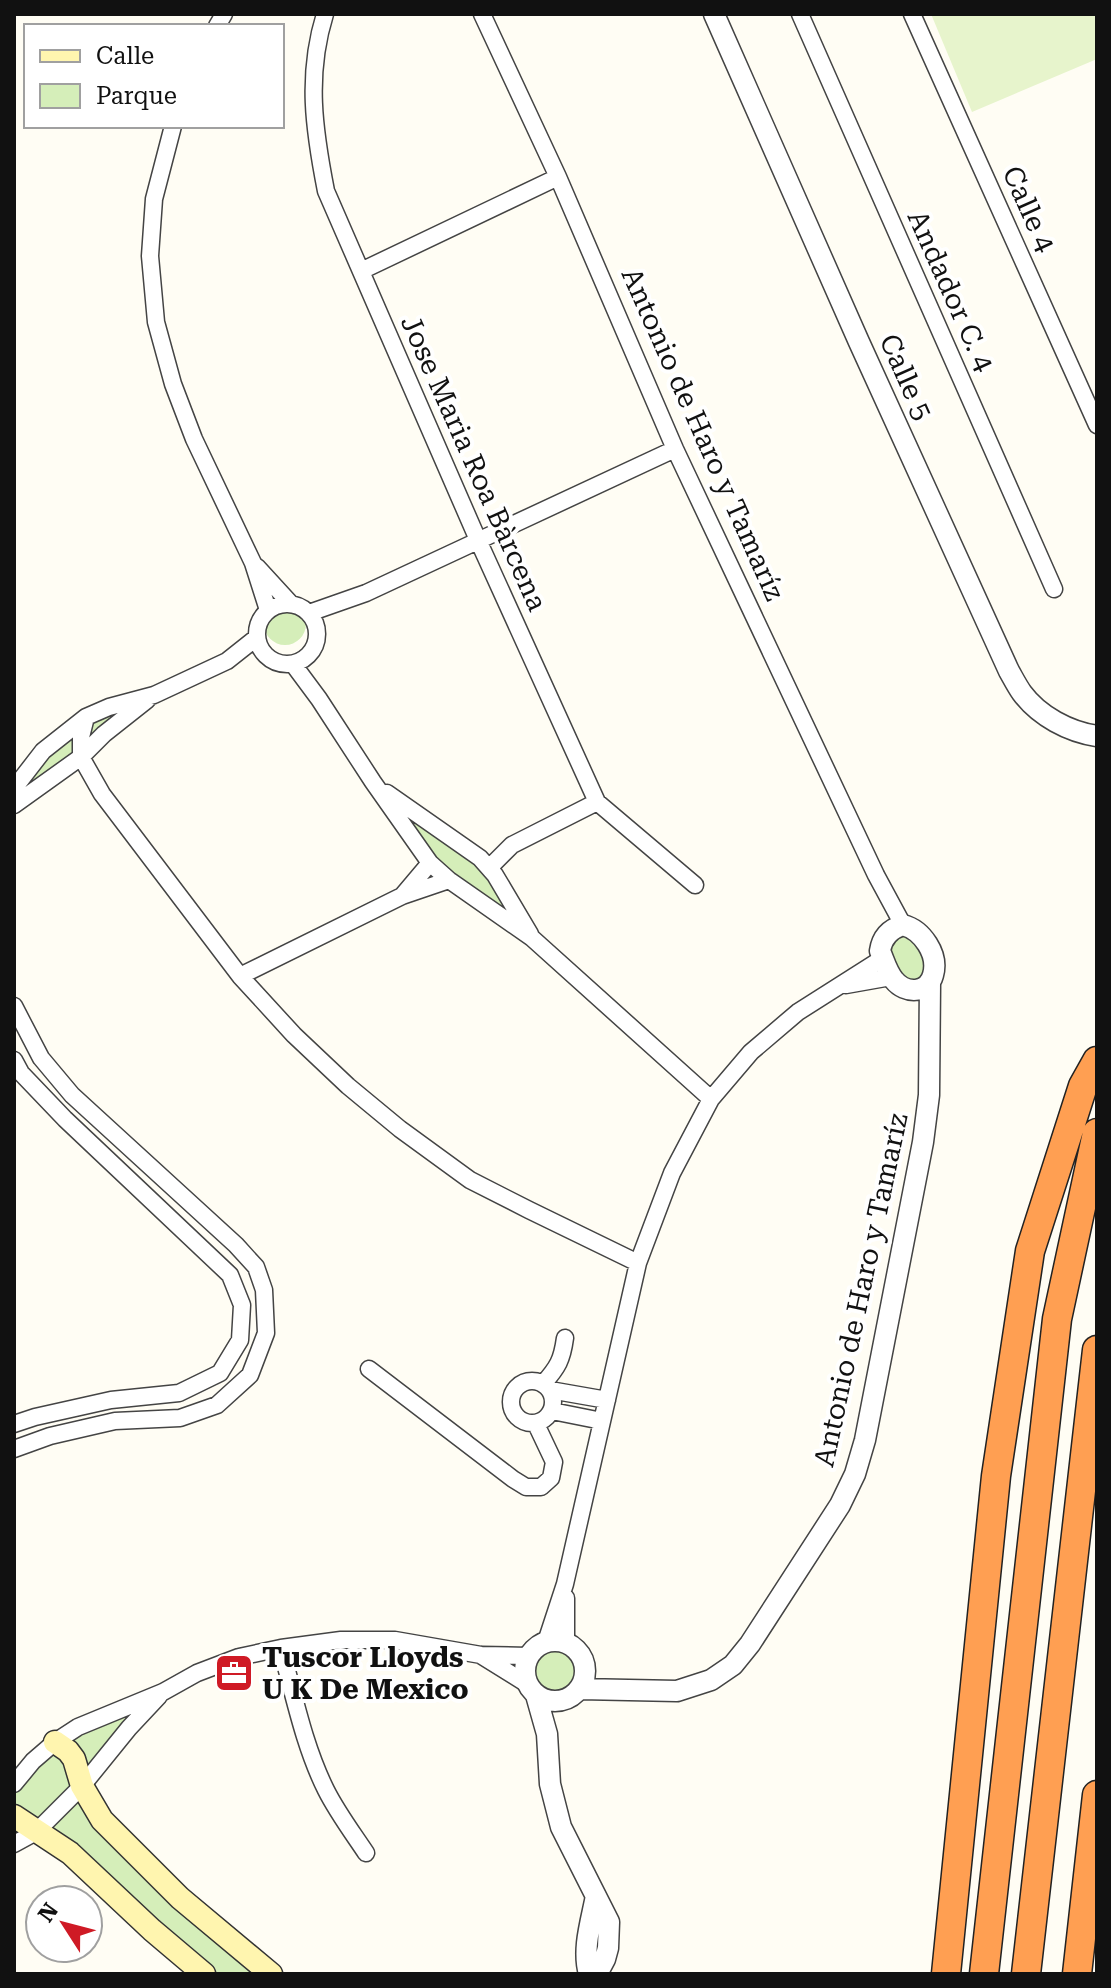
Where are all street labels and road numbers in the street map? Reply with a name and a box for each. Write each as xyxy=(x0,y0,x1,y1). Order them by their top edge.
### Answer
street label: Calle 4 xyxy=(995,161,1063,257)
street label: Andador C. 4 xyxy=(901,205,1001,377)
street label: Antonio de Haro y Tamaríz xyxy=(615,263,791,605)
street label: Jose Maria Roa Bàrcena xyxy=(394,310,554,616)
street label: Calle 5 xyxy=(872,329,940,425)
street label: Antonio de Haro y Tamaríz xyxy=(807,1110,915,1470)

